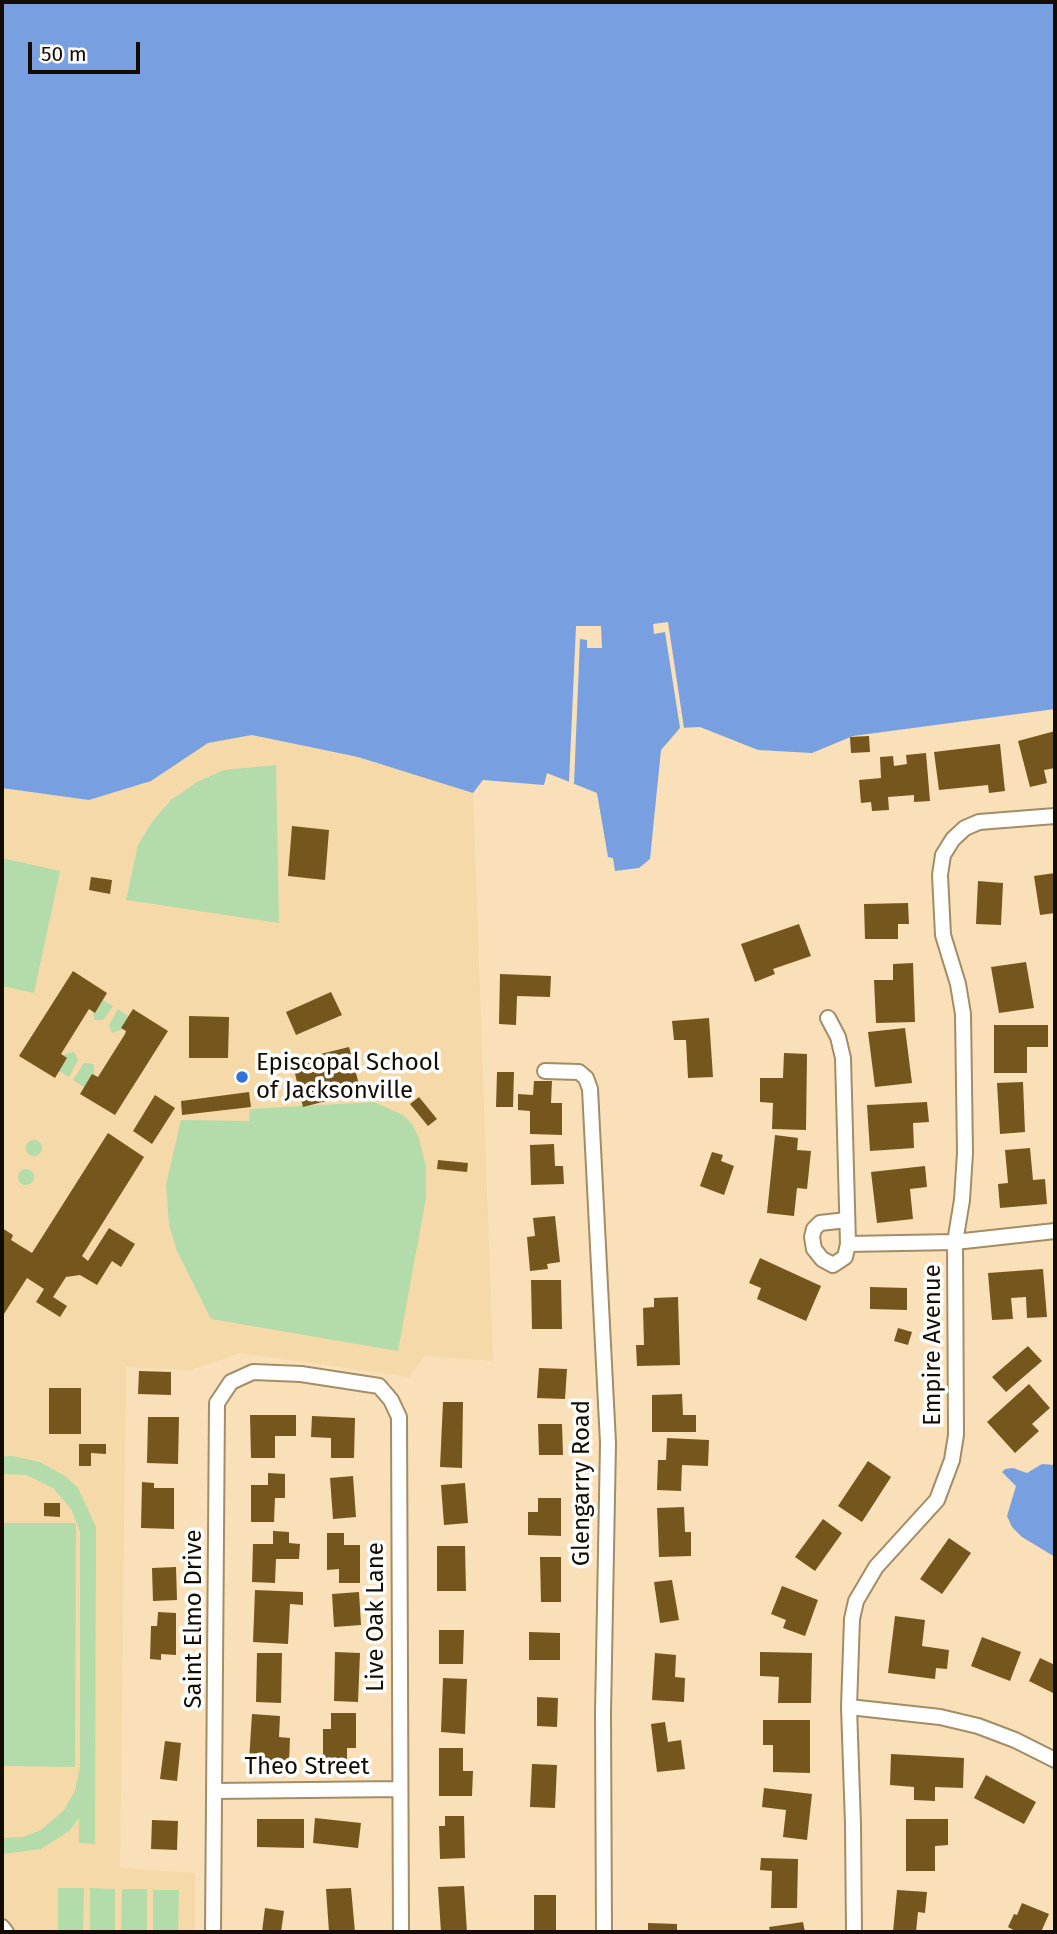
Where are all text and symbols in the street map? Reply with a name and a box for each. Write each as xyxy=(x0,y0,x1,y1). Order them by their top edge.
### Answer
scale bar xyxy=(32,28,144,72)
text: 50 m xyxy=(41,41,87,67)
place label: Episcopal School of Jacksonville xyxy=(256,1049,440,1105)
marker: Episcopal School of Jacksonville xyxy=(234,1069,250,1085)
street label: Empire Avenue xyxy=(919,1264,947,1426)
street label: Glengarry Road xyxy=(568,1400,596,1566)
street label: Saint Elmo Drive xyxy=(180,1530,208,1708)
street label: Live Oak Lane xyxy=(362,1542,390,1692)
street label: Theo Street xyxy=(244,1753,370,1781)

